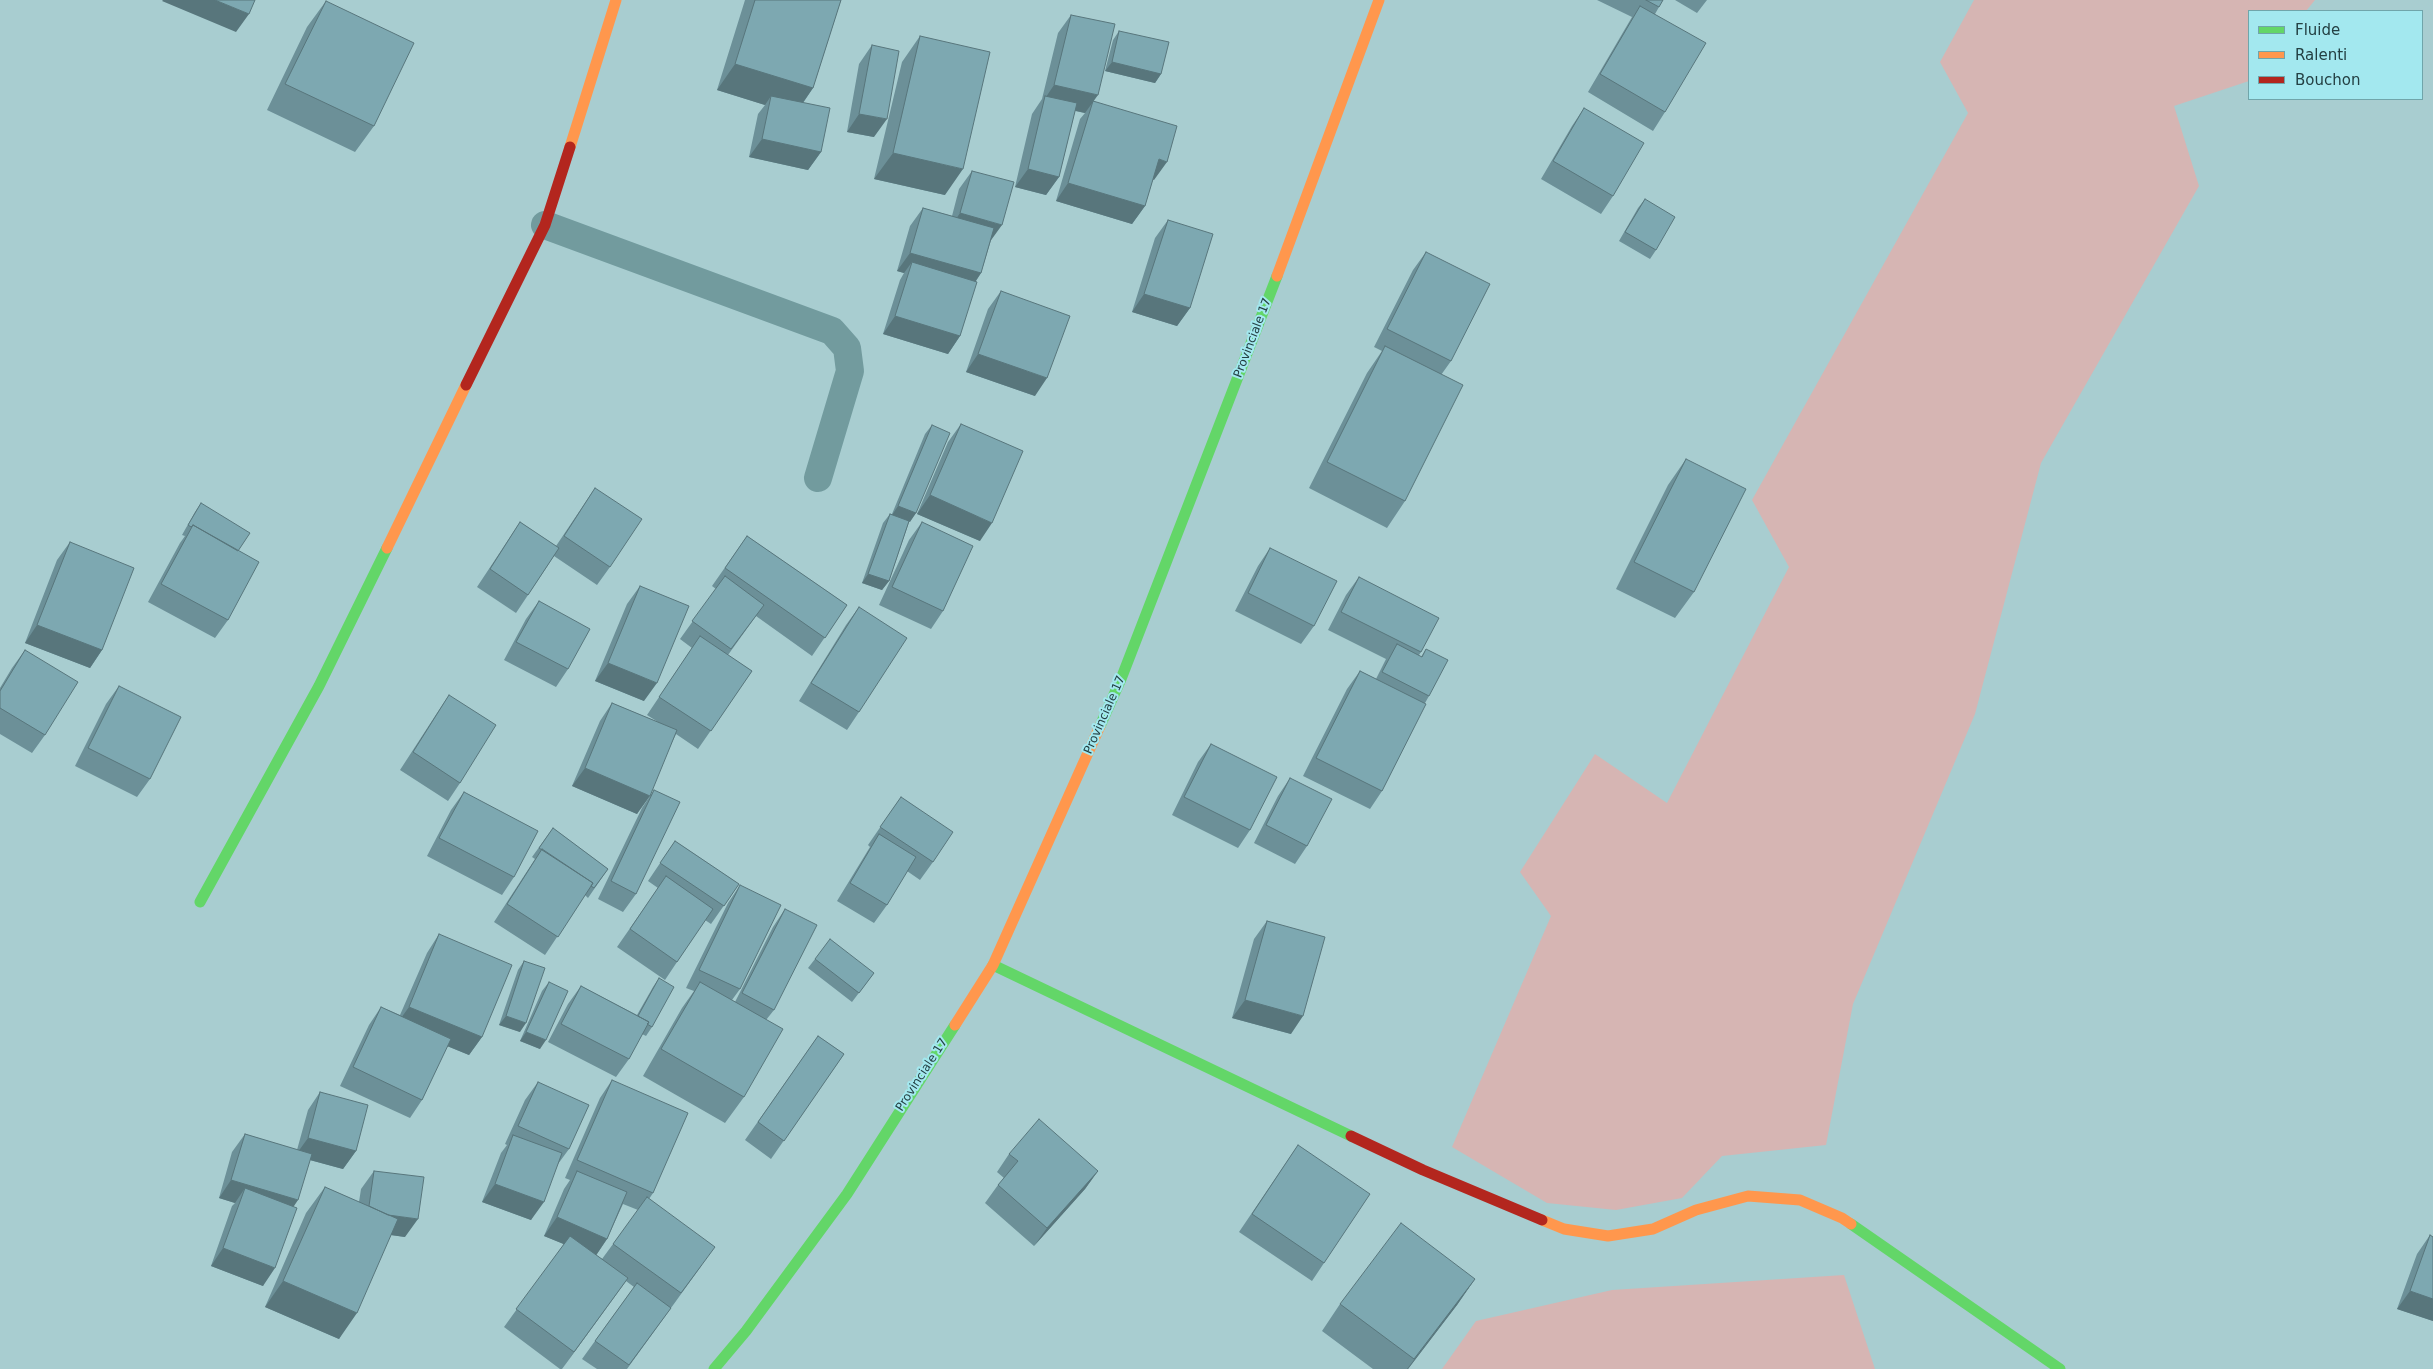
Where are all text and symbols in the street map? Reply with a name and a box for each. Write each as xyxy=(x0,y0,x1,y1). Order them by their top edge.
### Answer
legend xyxy=(2248,10,2423,100)
text: Fluide xyxy=(2295,21,2340,39)
text: Ralenti xyxy=(2295,46,2347,64)
text: Bouchon xyxy=(2295,71,2360,89)
street label: Provinciale 17 xyxy=(1231,296,1275,380)
street label: Provinciale 17 xyxy=(1081,674,1129,756)
street label: Provinciale 17 xyxy=(893,1036,951,1114)

